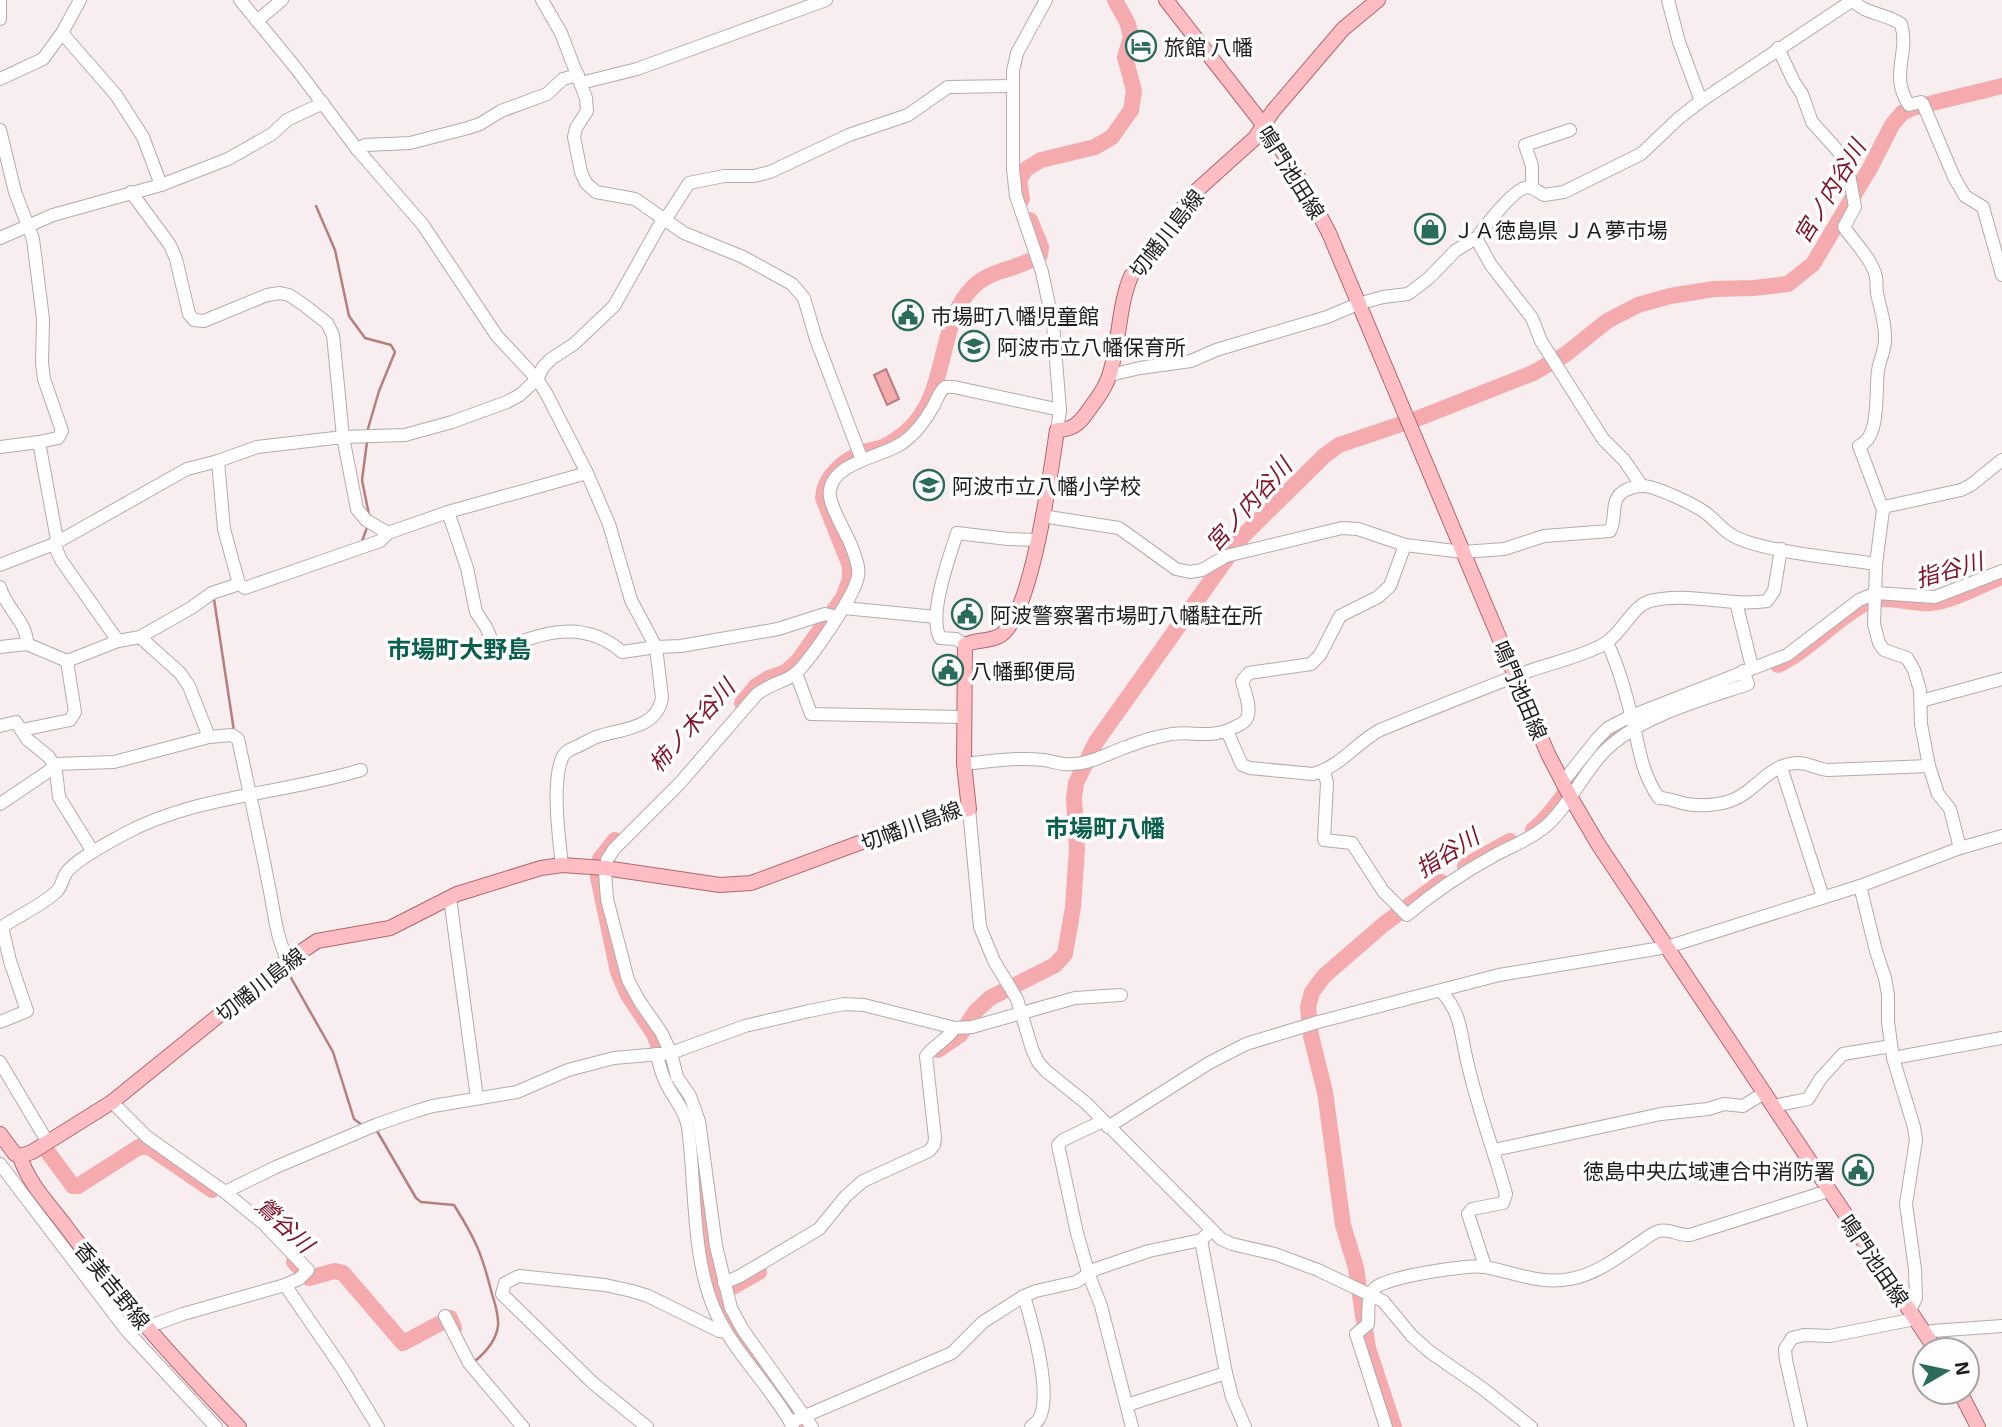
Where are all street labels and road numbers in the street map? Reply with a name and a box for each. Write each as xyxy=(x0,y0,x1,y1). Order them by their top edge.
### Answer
street label: 鳴門池田線 xyxy=(1254,121,1330,223)
street label: 切幡川島線 xyxy=(1124,184,1208,282)
street label: 鳴門池田線 xyxy=(1489,637,1553,743)
street label: 切幡川島線 xyxy=(857,795,965,855)
street label: 切幡川島線 xyxy=(211,942,309,1026)
street label: 鳴門池田線 xyxy=(1835,1209,1915,1311)
street label: 香美吉野線 xyxy=(70,1236,156,1334)

